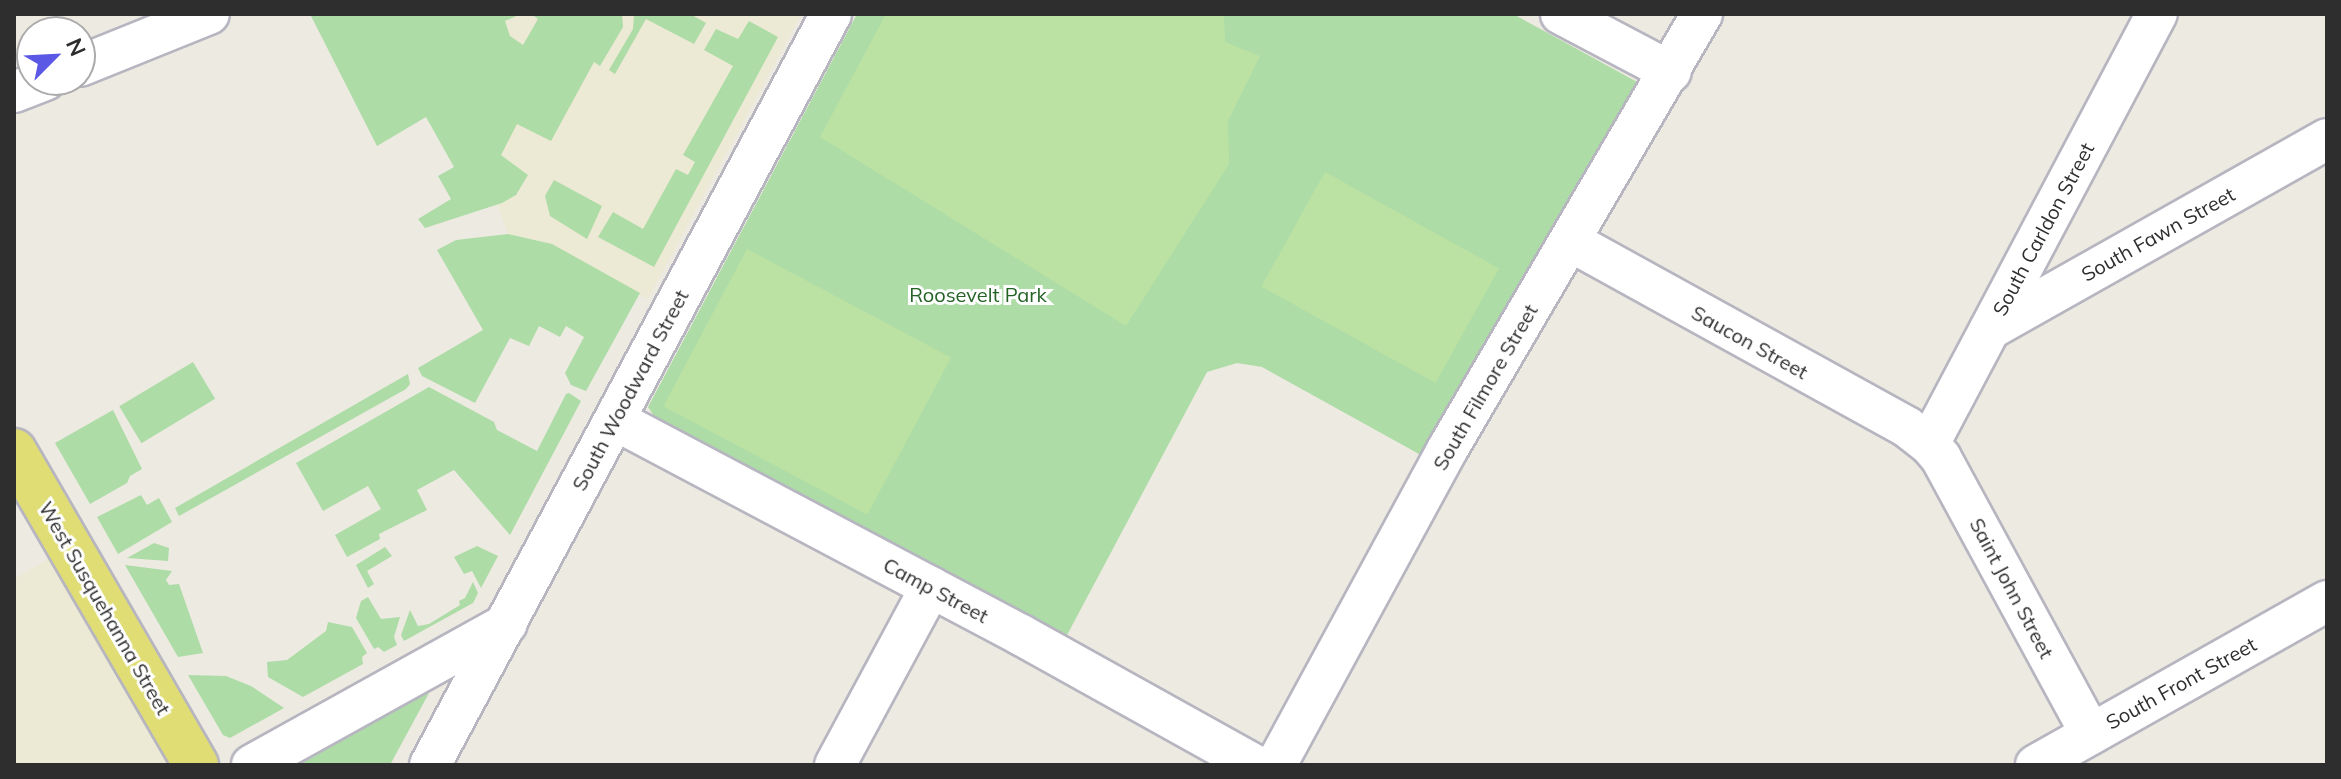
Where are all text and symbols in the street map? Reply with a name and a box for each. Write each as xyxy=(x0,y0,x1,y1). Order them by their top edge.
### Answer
north arrow xyxy=(16,16,96,96)
text: N xyxy=(60,34,92,60)
street label: South Carldon Street xyxy=(1987,138,2099,320)
street label: South Fawn Street xyxy=(2077,182,2239,286)
park label: Roosevelt Park xyxy=(909,282,1047,306)
street label: South Woodward Street xyxy=(567,285,693,495)
street label: South Filmore Street xyxy=(1428,300,1542,474)
street label: Saucon Street xyxy=(1688,300,1812,384)
street label: West Susquehanna Street xyxy=(34,497,176,719)
street label: Saint John Street xyxy=(1965,514,2059,662)
street label: Camp Street xyxy=(879,552,993,628)
street label: South Front Street xyxy=(2102,632,2260,734)

